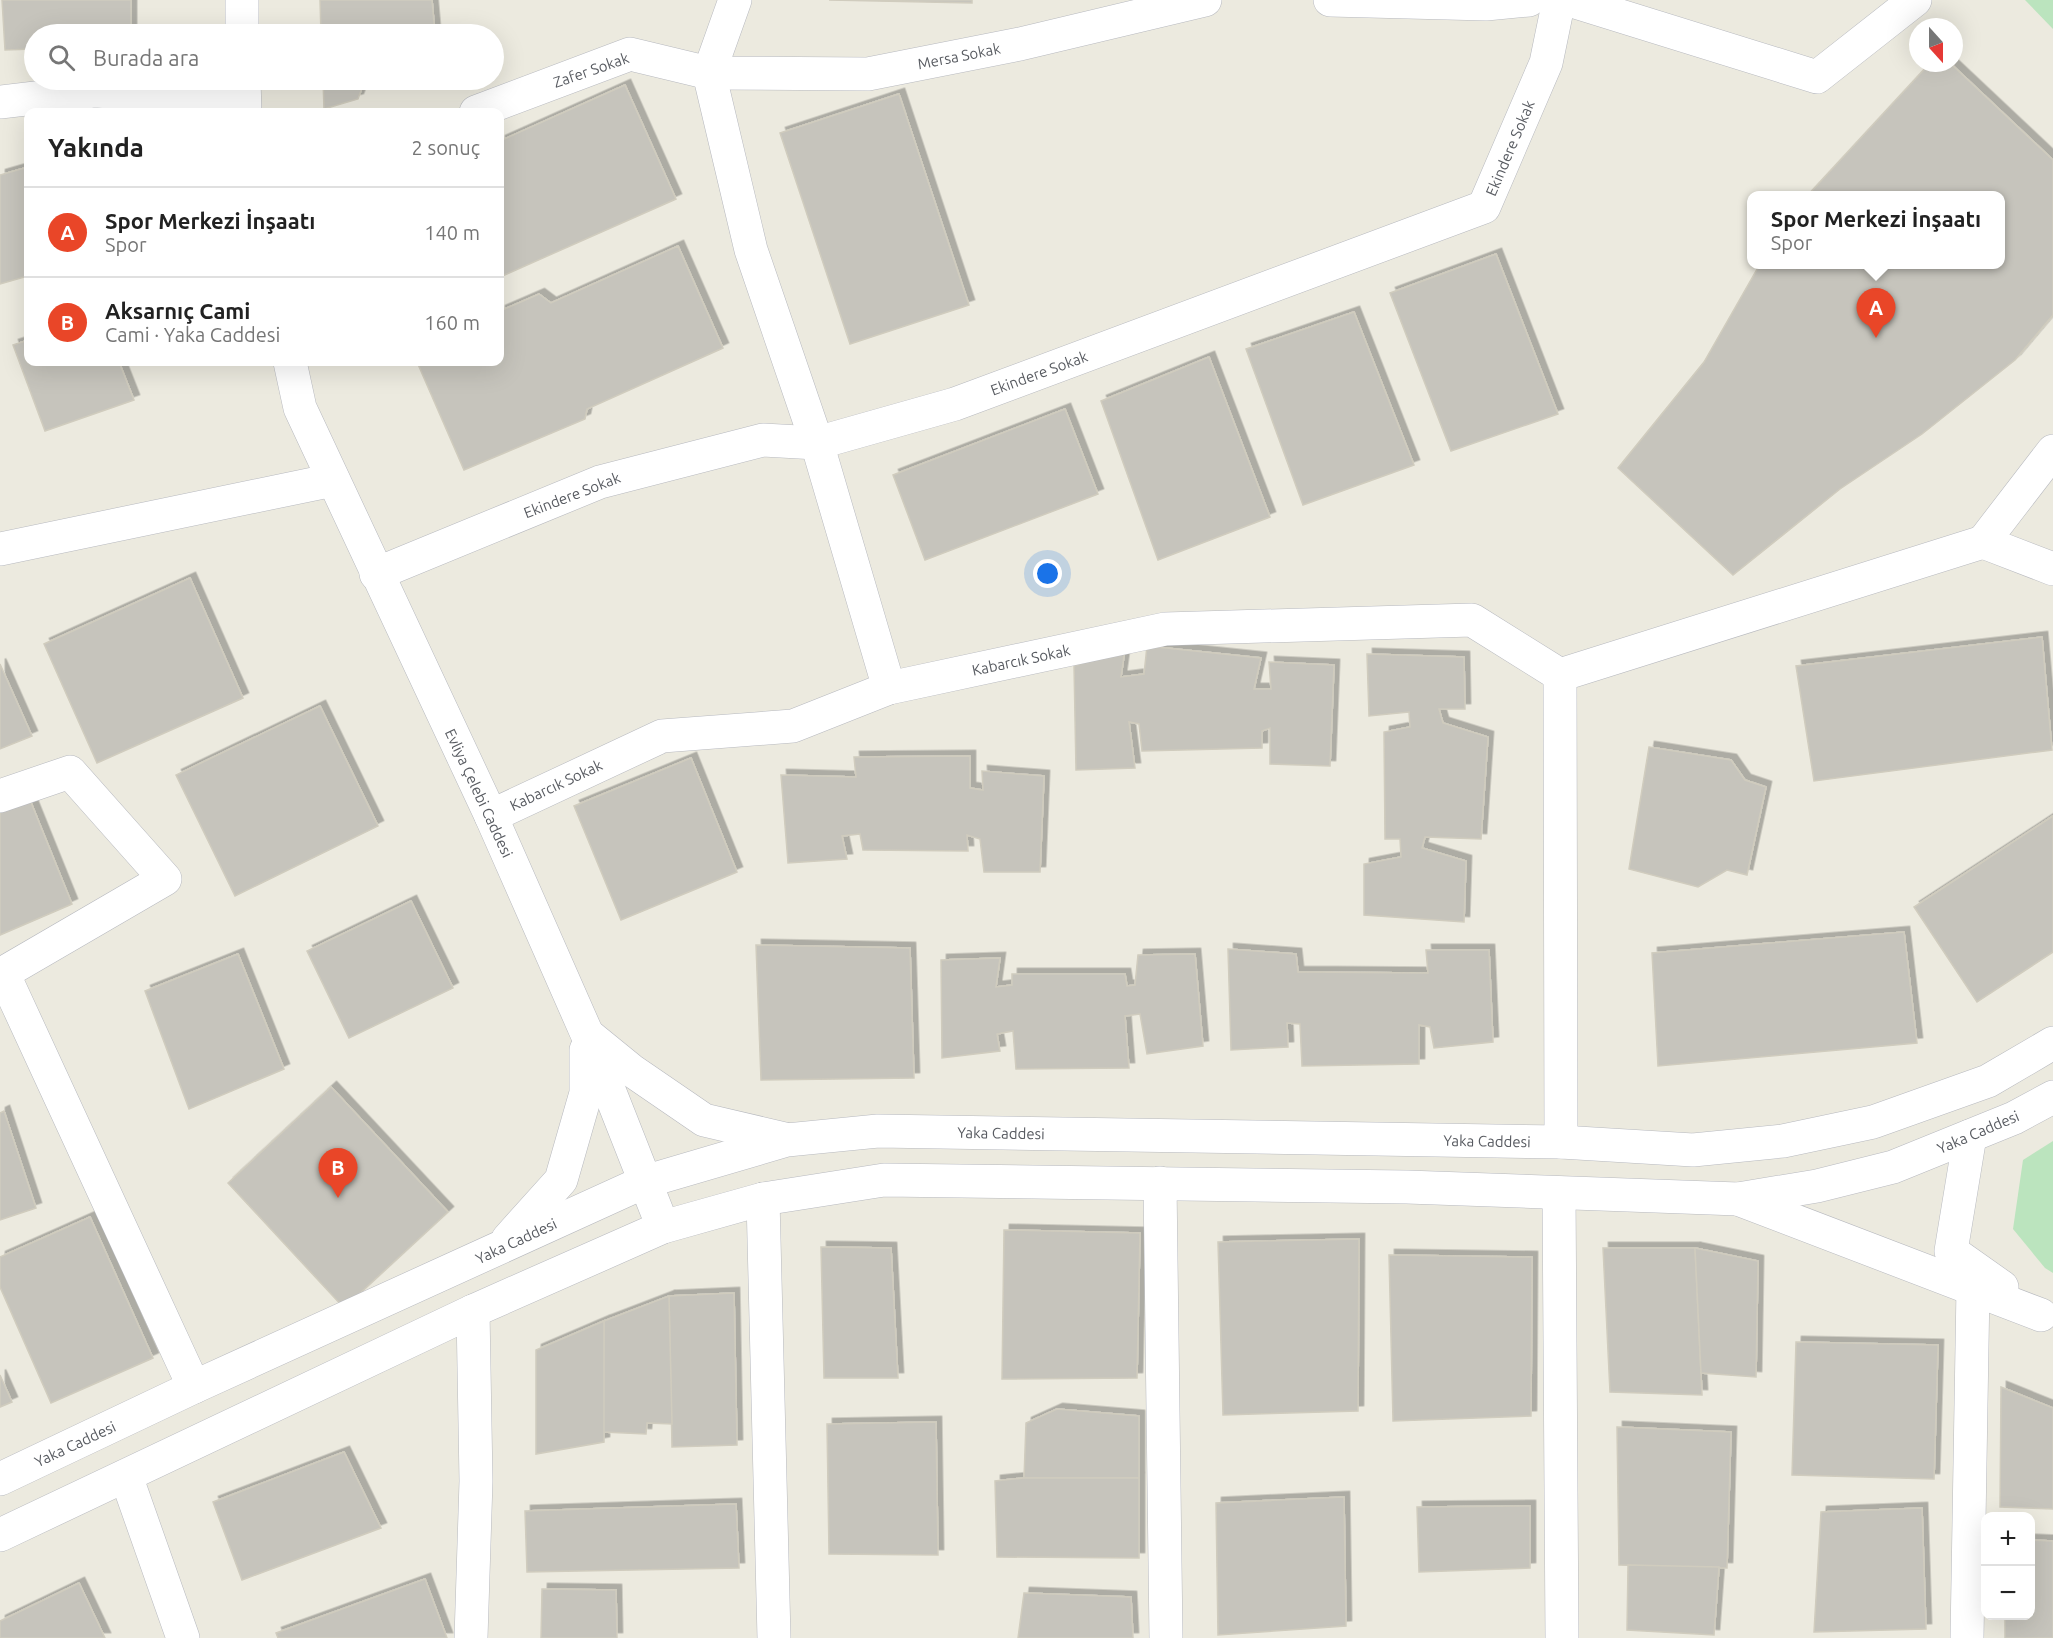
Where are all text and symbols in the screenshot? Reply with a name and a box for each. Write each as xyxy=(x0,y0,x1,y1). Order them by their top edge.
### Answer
north arrow xyxy=(1909,18,1963,72)
search box xyxy=(24,24,504,90)
street label: Mersa Sokak xyxy=(916,40,1002,72)
icon: search xyxy=(45,41,78,74)
text: Burada ara xyxy=(93,45,199,70)
street label: Zafer Sokak xyxy=(551,49,631,91)
street label: Ekindere Sokak xyxy=(1482,97,1538,198)
text: Yakında xyxy=(48,133,144,162)
text: 2 sonuç xyxy=(412,136,480,159)
popup xyxy=(1747,191,2005,269)
text: Spor Merkezi İnşaatı xyxy=(1771,206,1981,231)
text: Spor Merkezi İnşaatı xyxy=(105,208,315,233)
text: A xyxy=(60,221,75,244)
text: 140 m xyxy=(424,221,480,244)
text: Spor xyxy=(1771,231,1812,254)
text: Spor xyxy=(105,233,146,256)
pin: A xyxy=(1856,288,1896,338)
text: Aksarnıç Cami xyxy=(105,298,250,323)
text: B xyxy=(61,311,74,334)
text: 160 m xyxy=(424,311,480,334)
text: Cami · Yaka Caddesi xyxy=(105,323,280,346)
street label: Ekindere Sokak xyxy=(988,347,1090,398)
street label: Ekindere Sokak xyxy=(521,469,623,521)
your location xyxy=(1033,559,1062,588)
street label: Kabarcık Sokak xyxy=(970,641,1072,679)
street label: Evliya Çelebi Caddesi xyxy=(442,726,516,860)
street label: Kabarcık Sokak xyxy=(507,756,605,814)
street label: Yaka Caddesi xyxy=(1934,1107,2022,1157)
street label: Yaka Caddesi xyxy=(957,1124,1045,1142)
street label: Yaka Caddesi xyxy=(1443,1132,1531,1150)
pin: B xyxy=(318,1148,358,1198)
street label: Yaka Caddesi xyxy=(473,1215,559,1267)
street label: Yaka Caddesi xyxy=(32,1418,118,1470)
map controls xyxy=(1981,1512,2035,1620)
button: + xyxy=(1981,1512,2035,1566)
button: − xyxy=(1981,1566,2035,1620)

